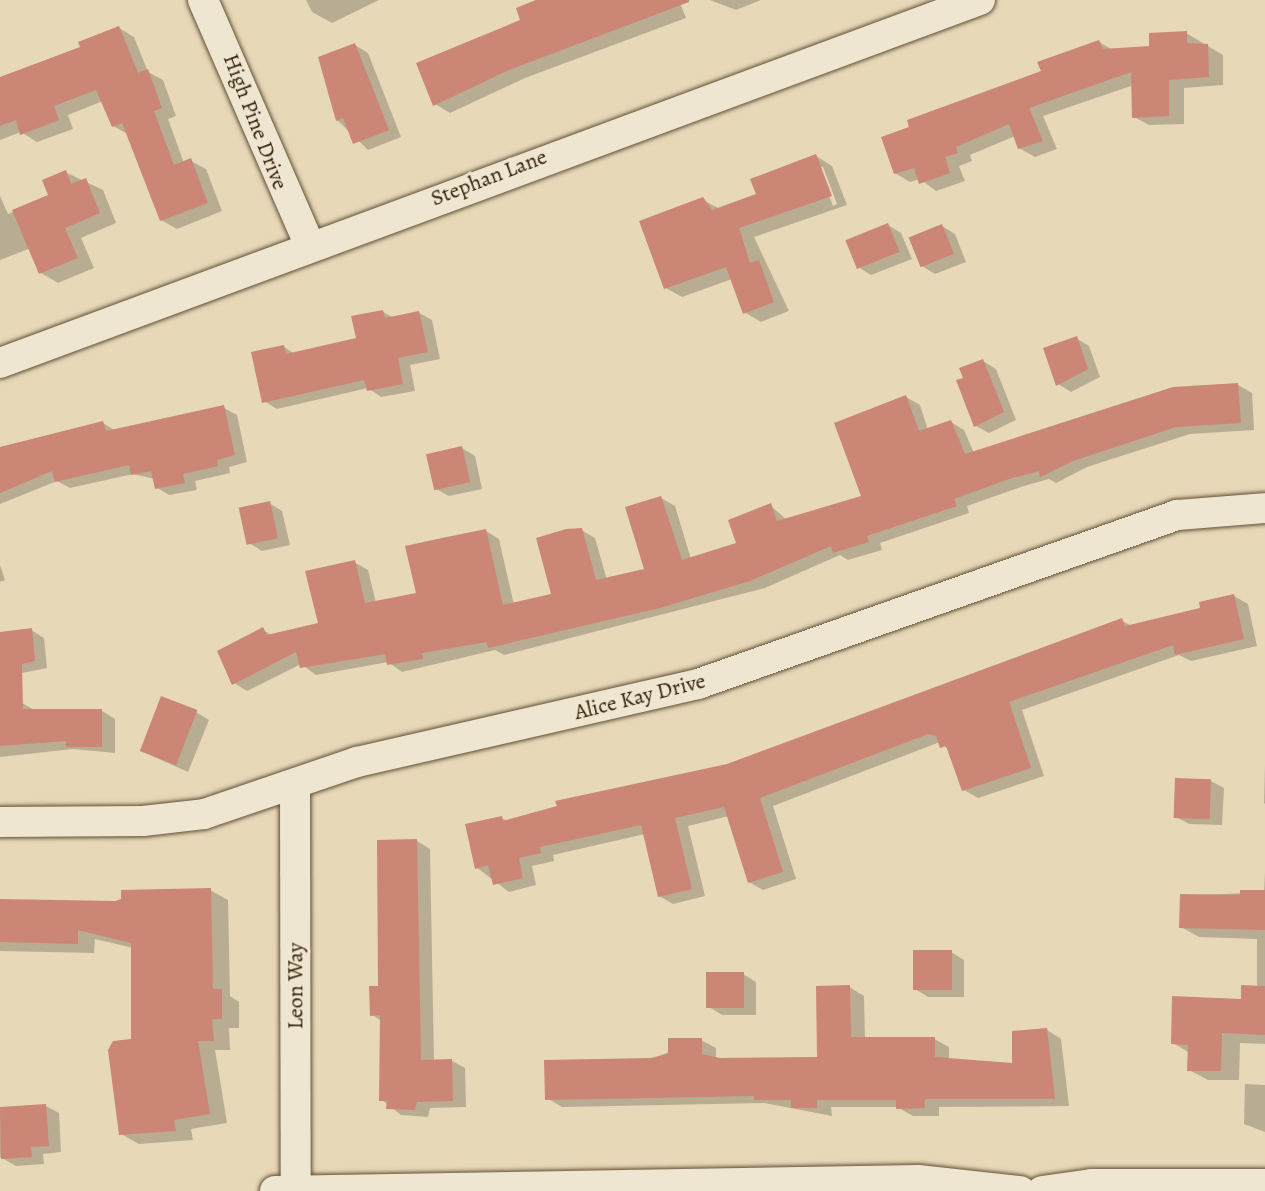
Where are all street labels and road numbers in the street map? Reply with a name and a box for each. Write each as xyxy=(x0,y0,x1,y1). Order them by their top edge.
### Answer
street label: High Pine Drive xyxy=(217,50,293,194)
street label: Stephan Lane xyxy=(427,144,551,212)
street label: Alice Kay Drive xyxy=(572,668,708,726)
street label: Leon Way xyxy=(283,943,309,1029)

